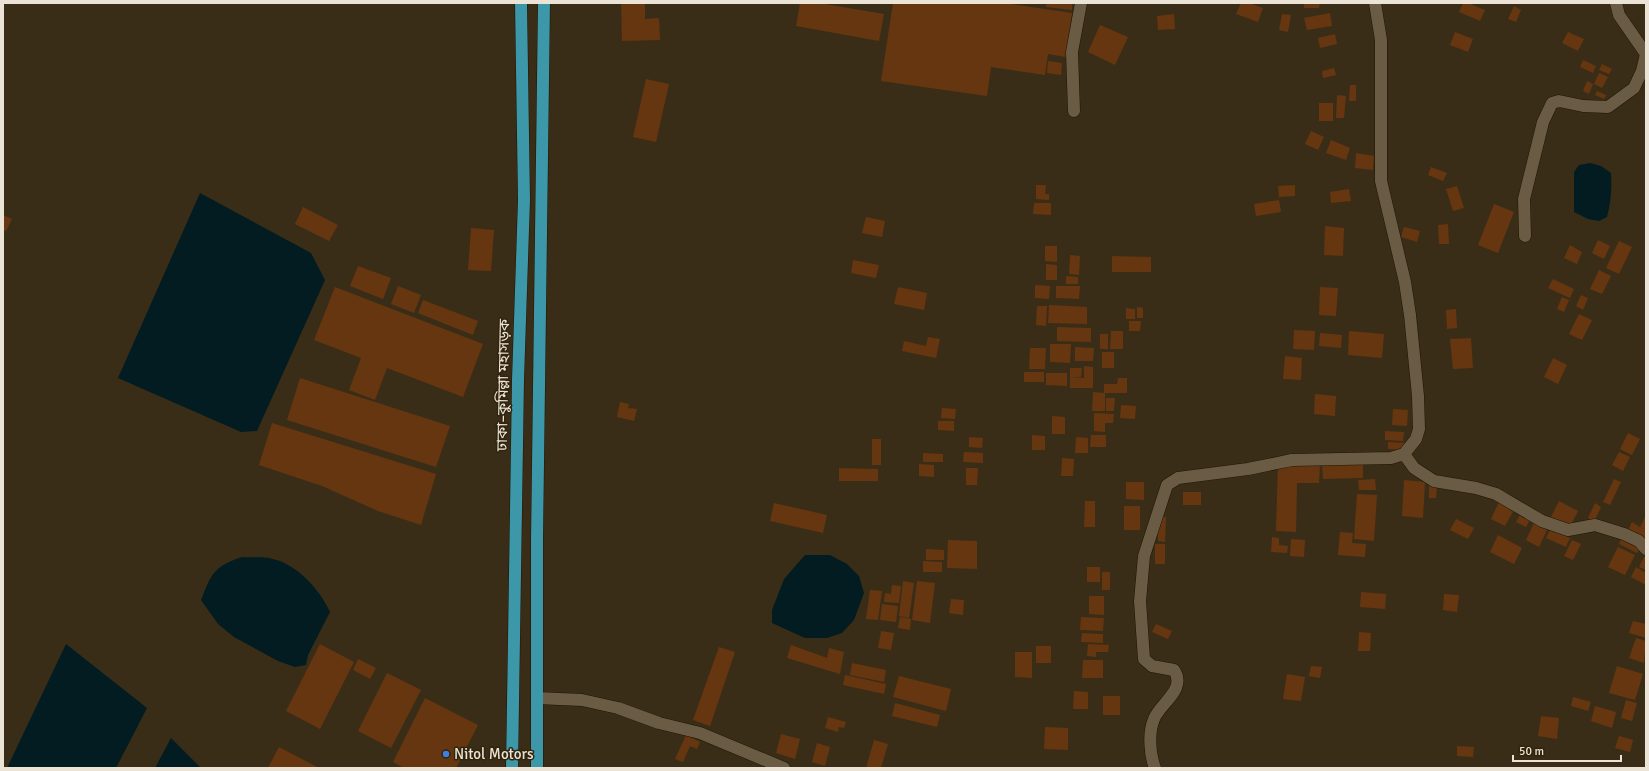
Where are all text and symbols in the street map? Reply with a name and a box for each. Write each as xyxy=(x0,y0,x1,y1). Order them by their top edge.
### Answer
street label: ঢাকা–কুমিল্লা মহাসড়ক xyxy=(493,318,513,452)
scale bar xyxy=(1513,737,1621,763)
text: 50 m xyxy=(1519,744,1544,759)
place label: Nitol Motors xyxy=(454,745,534,763)
marker: Nitol Motors xyxy=(441,749,451,759)

